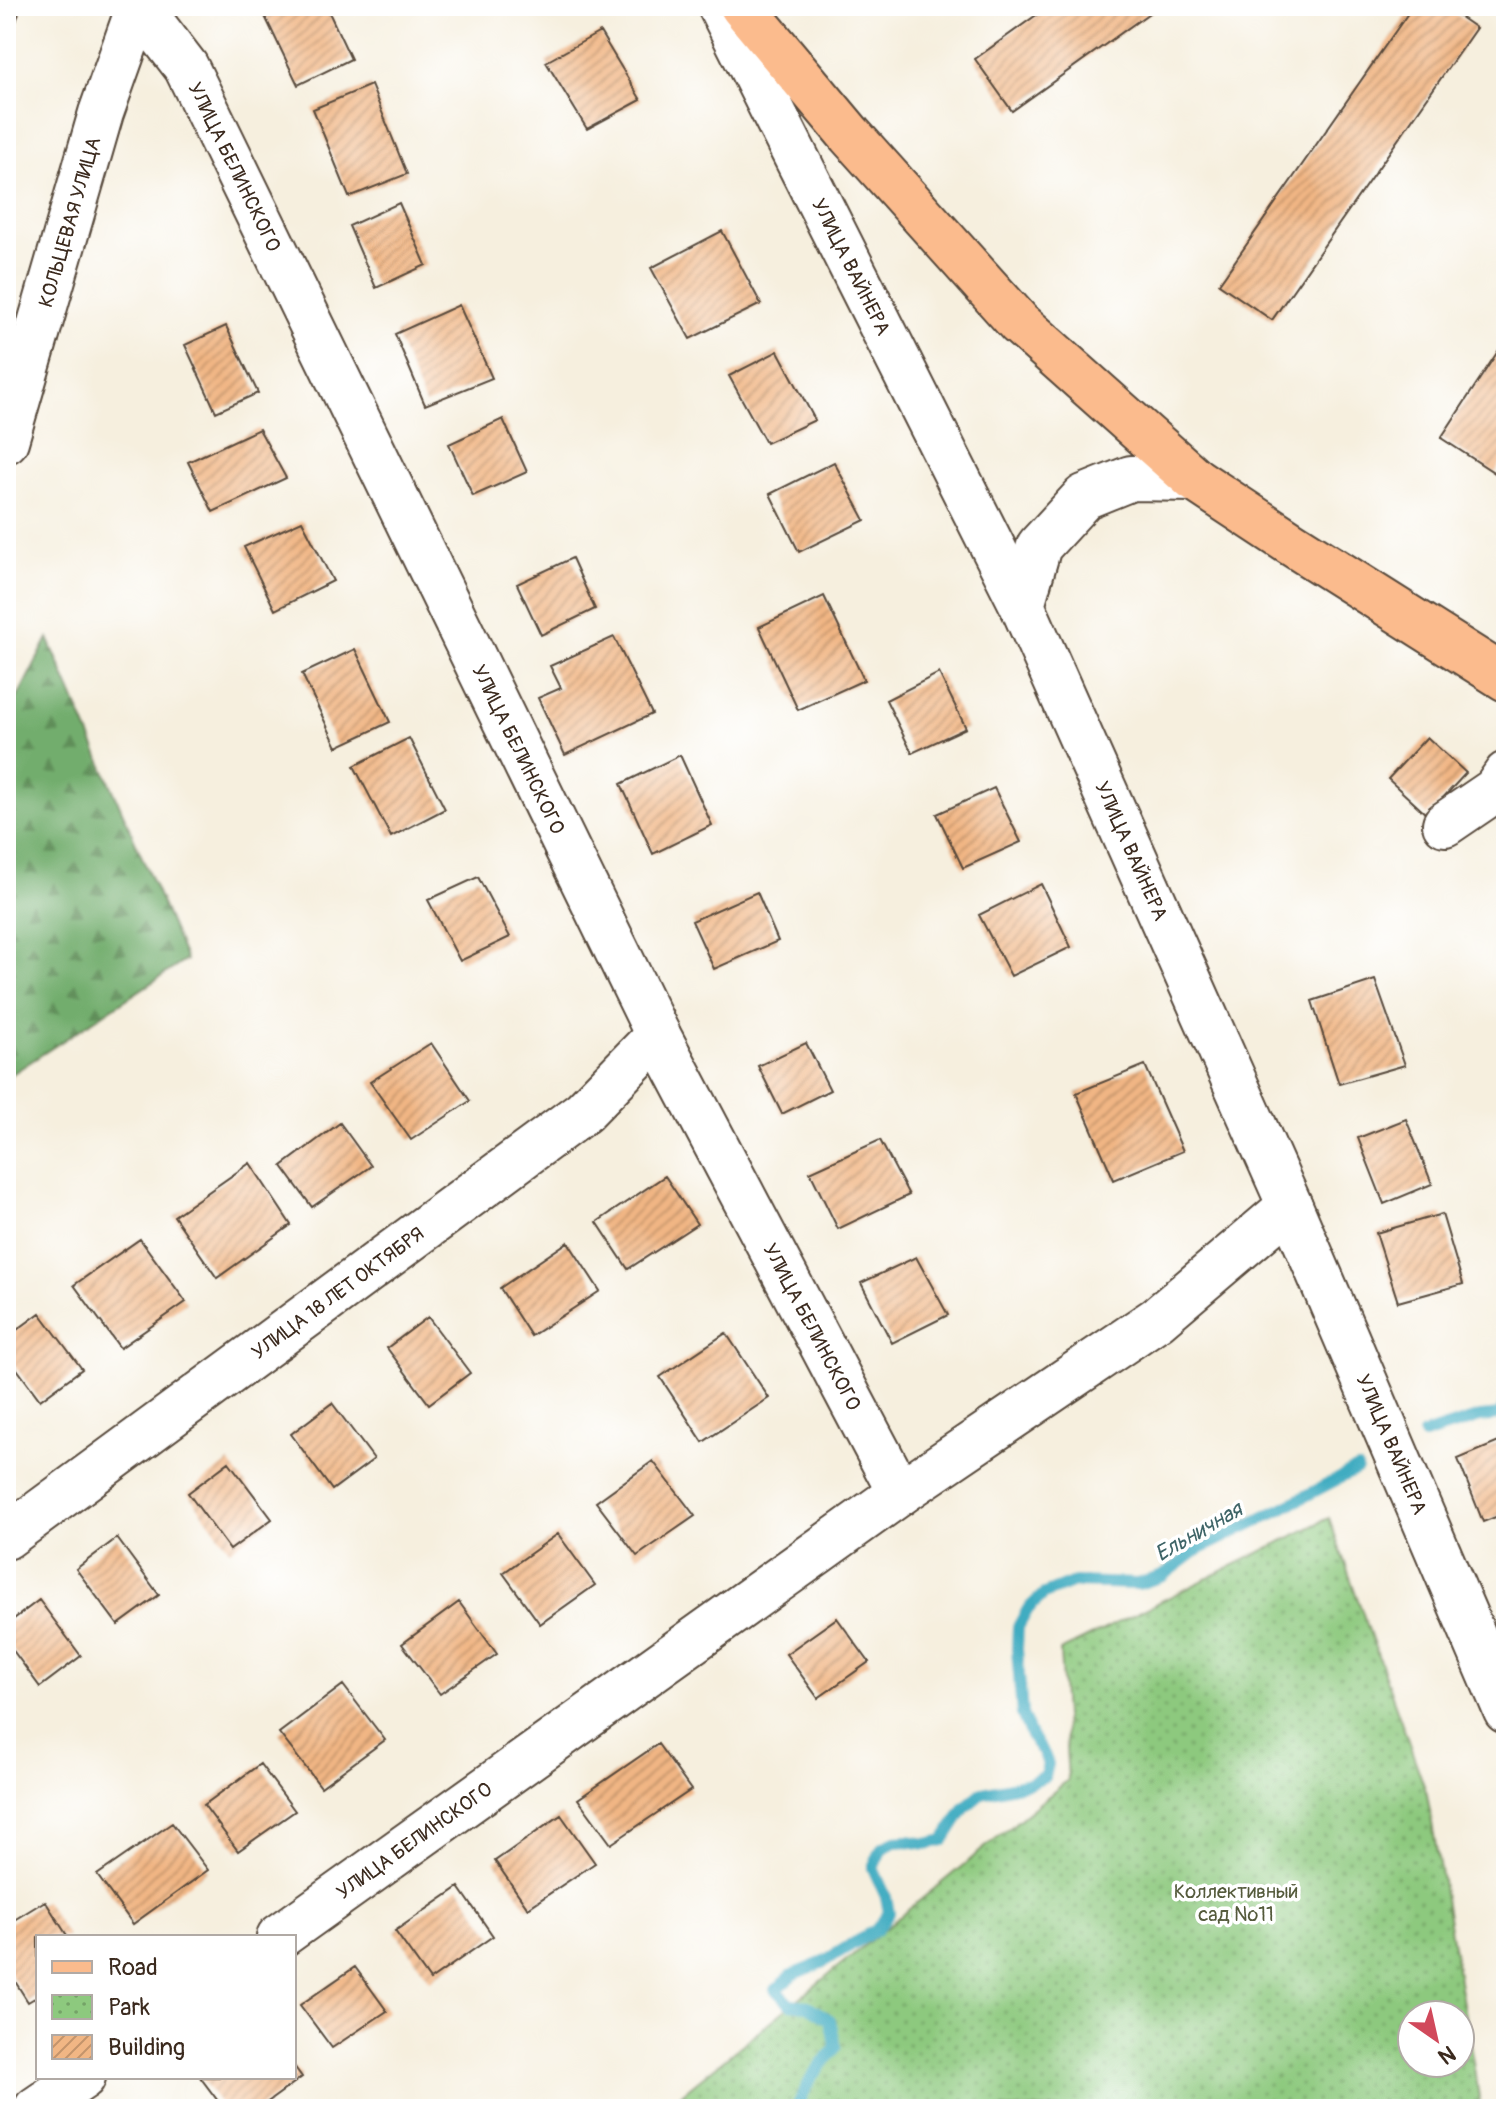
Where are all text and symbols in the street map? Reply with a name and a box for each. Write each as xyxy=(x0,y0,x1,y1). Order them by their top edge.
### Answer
street label: УЛИЦА БЕЛИНСКОГО xyxy=(182,78,286,256)
street label: КОЛЬЦЕВАЯ УЛИЦА xyxy=(33,134,106,310)
street label: УЛИЦА ВАЙНЕРА xyxy=(806,194,896,340)
street label: УЛИЦА БЕЛИНСКОГО xyxy=(466,661,570,838)
street label: УЛИЦА ВАЙНЕРА xyxy=(1089,778,1173,925)
street label: УЛИЦА 18 ЛЕТ ОКТЯБРЯ xyxy=(247,1221,429,1365)
street label: УЛИЦА БЕЛИНСКОГО xyxy=(757,1239,866,1415)
street label: УЛИЦА ВАЙНЕРА xyxy=(1350,1371,1432,1518)
water label: Ельничная xyxy=(1150,1494,1250,1568)
street label: УЛИЦА БЕЛИНСКОГО xyxy=(332,1777,497,1905)
park label: Коллективный сад №11 xyxy=(1174,1879,1298,1927)
legend xyxy=(36,1935,296,2079)
text: Road xyxy=(108,1953,158,1982)
text: Park xyxy=(108,1993,150,2022)
north arrow xyxy=(1396,1999,1476,2079)
text: Building xyxy=(108,2033,185,2062)
text: N xyxy=(1433,2039,1461,2071)

